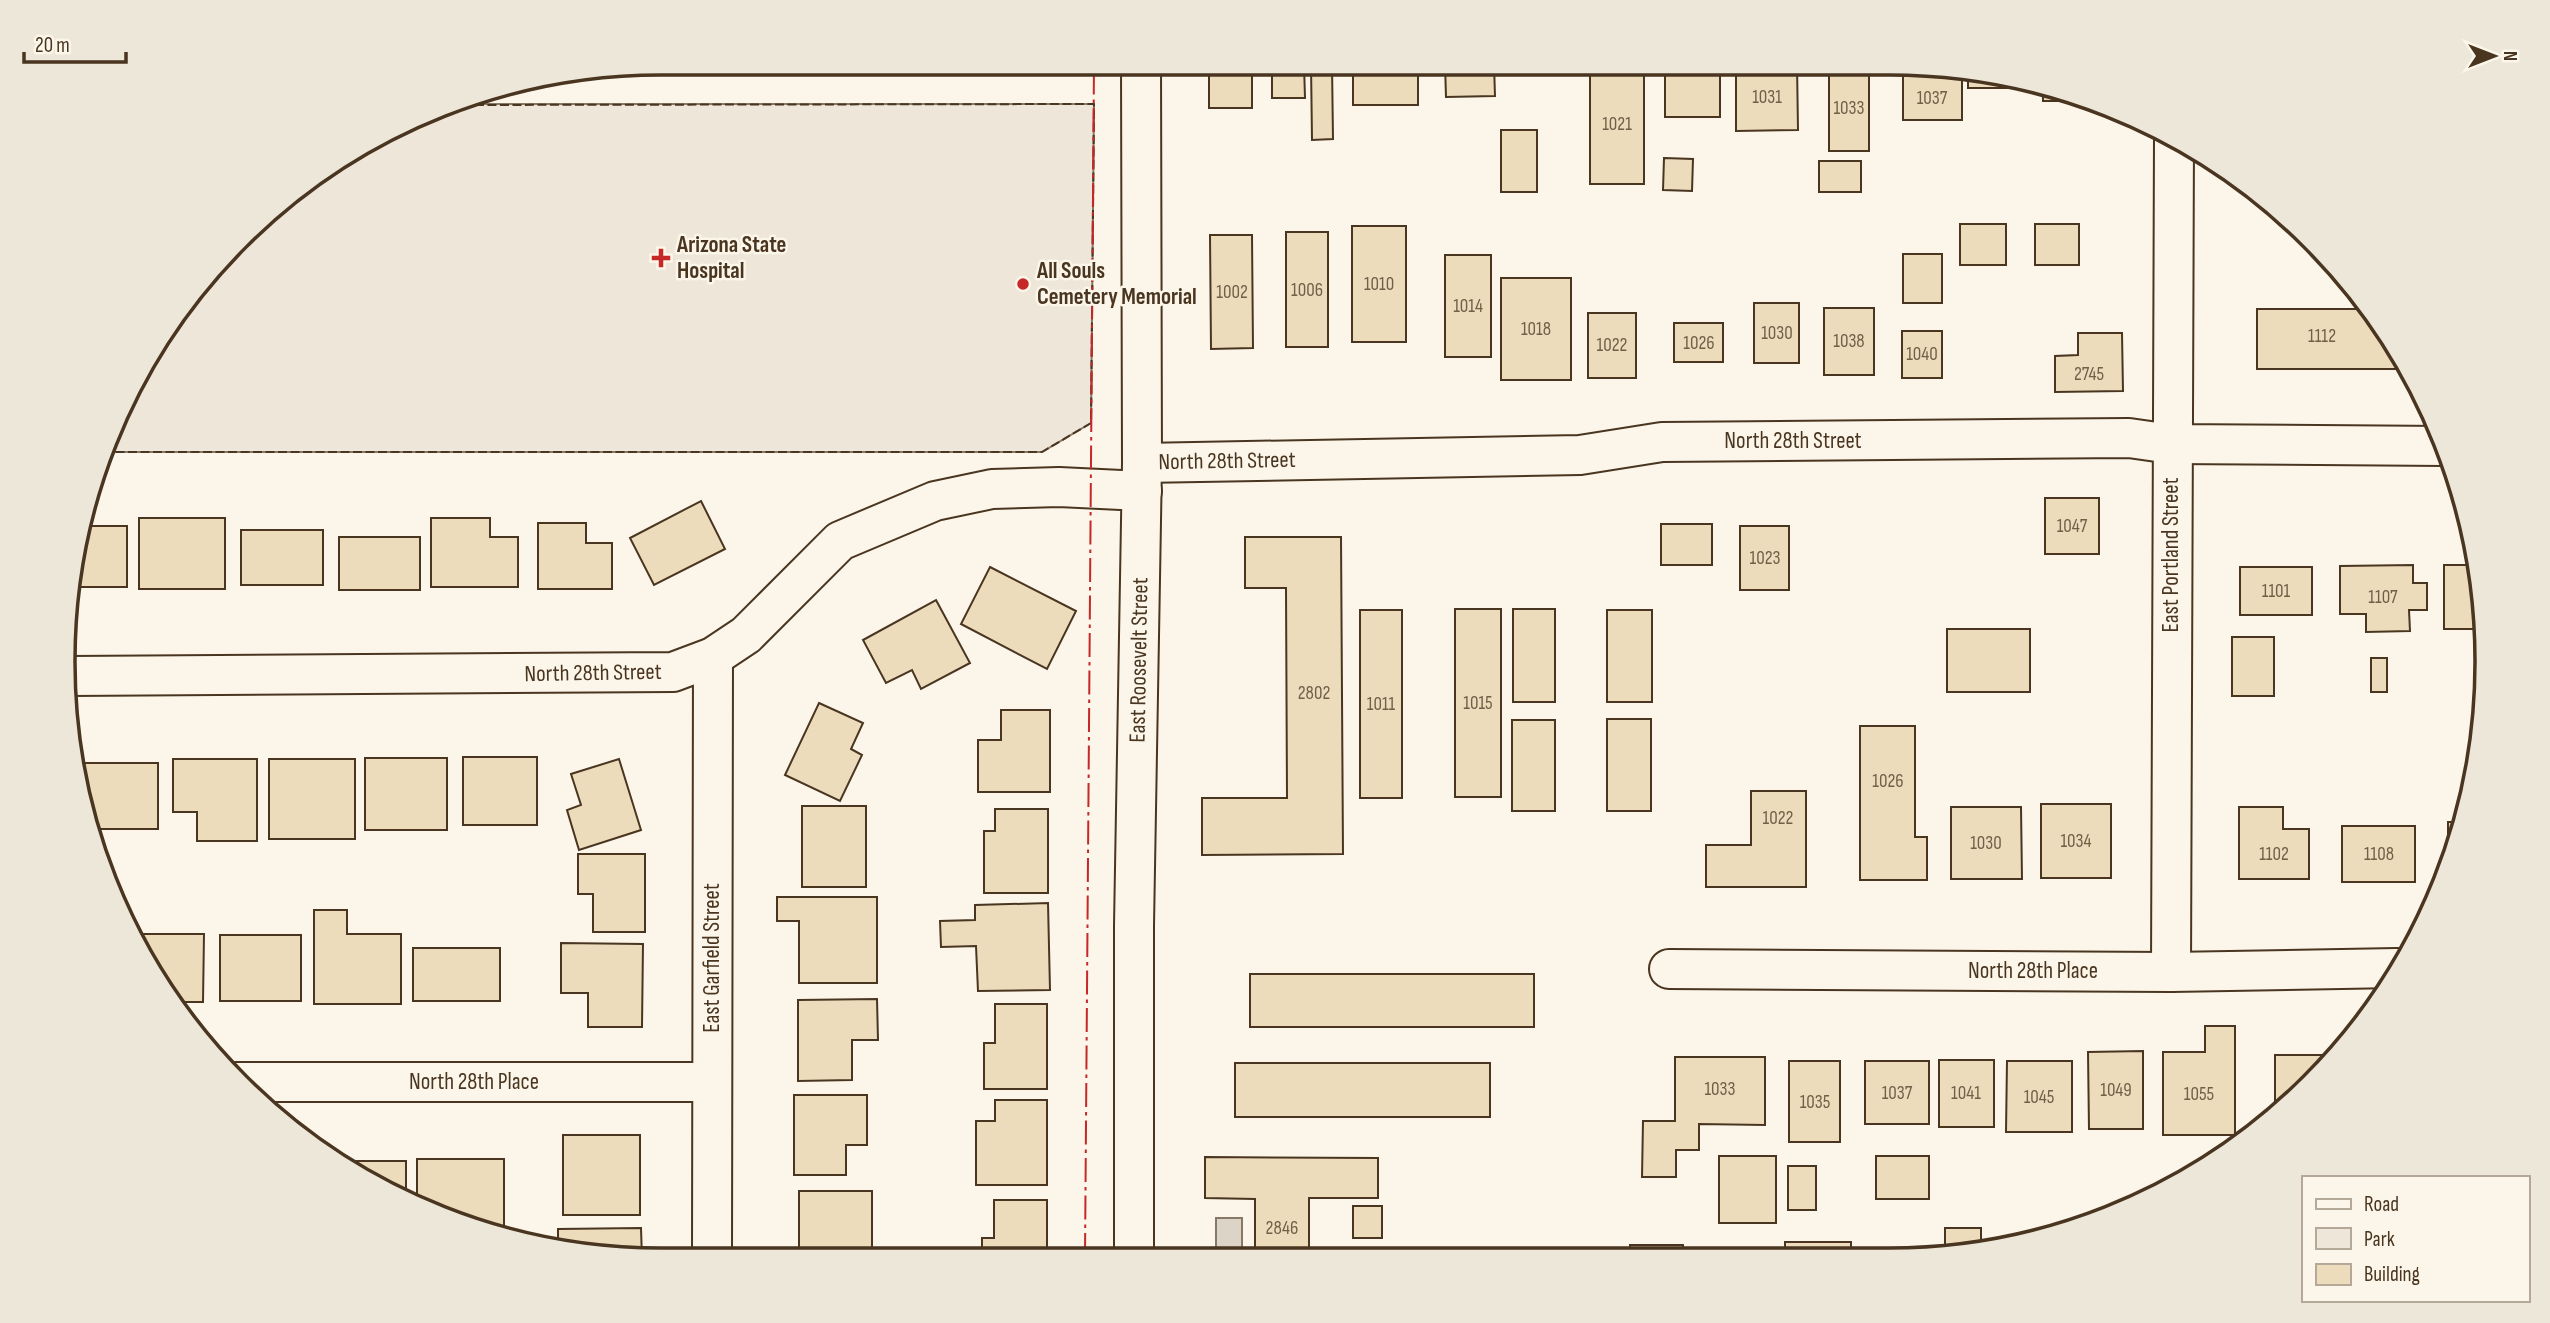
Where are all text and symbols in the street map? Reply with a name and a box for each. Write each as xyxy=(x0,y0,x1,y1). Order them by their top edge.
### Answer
scale bar xyxy=(24,21,126,65)
north arrow xyxy=(2459,21,2529,91)
text: 20 m xyxy=(35,33,70,58)
text: N xyxy=(2498,51,2521,61)
house number: 1031 xyxy=(1752,86,1782,109)
house number: 1037 xyxy=(1917,87,1948,110)
house number: 1033 xyxy=(1833,97,1865,120)
house number: 1021 xyxy=(1602,113,1632,136)
place label: Arizona State Hospital xyxy=(676,231,786,285)
marker: Arizona State Hospital xyxy=(651,248,671,268)
place label: All Souls Cemetery Memorial xyxy=(1036,257,1197,311)
house number: 1010 xyxy=(1364,273,1394,296)
marker: All Souls Cemetery Memorial xyxy=(1015,276,1031,292)
house number: 1006 xyxy=(1291,279,1323,302)
house number: 1002 xyxy=(1216,281,1248,304)
house number: 1014 xyxy=(1453,295,1483,318)
house number: 1018 xyxy=(1521,318,1551,341)
house number: 1030 xyxy=(1761,322,1793,345)
house number: 1112 xyxy=(2308,325,2336,348)
house number: 1038 xyxy=(1833,330,1865,353)
house number: 1026 xyxy=(1683,332,1715,355)
house number: 1022 xyxy=(1597,334,1627,357)
house number: 1040 xyxy=(1906,343,1938,366)
house number: 2745 xyxy=(2074,363,2104,386)
street label: North 28th Street xyxy=(1724,427,1862,455)
street label: North 28th Street xyxy=(1158,446,1296,476)
street label: East Portland Street xyxy=(2157,478,2185,632)
house number: 1047 xyxy=(2057,515,2088,538)
house number: 1023 xyxy=(1750,547,1781,570)
street label: East Roosevelt Street xyxy=(1124,577,1154,743)
house number: 1101 xyxy=(2262,580,2291,603)
house number: 1107 xyxy=(2368,586,2398,609)
street label: North 28th Street xyxy=(524,658,662,688)
house number: 2802 xyxy=(1298,682,1330,705)
house number: 1015 xyxy=(1463,692,1493,715)
house number: 1011 xyxy=(1367,693,1396,716)
house number: 1026 xyxy=(1872,770,1904,793)
house number: 1022 xyxy=(1763,807,1793,830)
house number: 1034 xyxy=(2060,830,2092,853)
house number: 1030 xyxy=(1970,832,2002,855)
house number: 1102 xyxy=(2259,843,2289,866)
house number: 1108 xyxy=(2364,843,2394,866)
street label: East Garfield Street xyxy=(698,883,726,1033)
street label: North 28th Place xyxy=(1968,957,2098,985)
street label: North 28th Place xyxy=(409,1068,539,1096)
house number: 1033 xyxy=(1704,1078,1736,1101)
house number: 1049 xyxy=(2100,1079,2132,1102)
house number: 1037 xyxy=(1882,1082,1913,1105)
house number: 1041 xyxy=(1951,1082,1981,1105)
house number: 1055 xyxy=(2184,1083,2214,1106)
house number: 1045 xyxy=(2024,1086,2054,1109)
house number: 1035 xyxy=(1800,1091,1830,1114)
legend xyxy=(2302,1176,2529,1302)
text: Road xyxy=(2364,1192,2399,1217)
house number: 2846 xyxy=(1266,1217,1298,1240)
text: Park xyxy=(2364,1227,2395,1252)
text: Building xyxy=(2364,1262,2420,1287)

